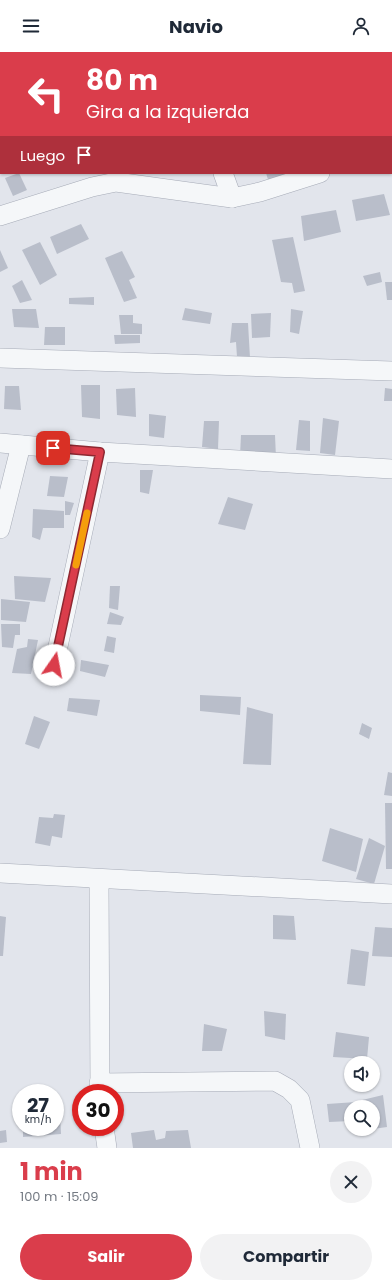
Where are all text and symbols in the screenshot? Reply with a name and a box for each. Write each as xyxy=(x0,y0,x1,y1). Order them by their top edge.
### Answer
text: Navio xyxy=(169,14,223,39)
icon: menu xyxy=(20,15,42,37)
icon: person xyxy=(350,15,372,37)
text: 80 m xyxy=(86,61,158,100)
icon: left xyxy=(20,68,72,120)
text: Gira a la izquierda xyxy=(86,99,249,124)
icon: arrive xyxy=(73,144,95,166)
text: Luego xyxy=(20,145,65,166)
pin xyxy=(36,431,70,465)
icon: arrive xyxy=(42,437,64,459)
position arrow xyxy=(33,644,75,686)
map controls xyxy=(344,1056,380,1136)
button: sound xyxy=(344,1056,380,1092)
speed limit sign: 30 xyxy=(72,1084,124,1136)
text: 27 xyxy=(27,1091,49,1119)
button: search xyxy=(344,1100,380,1136)
text: km/h xyxy=(25,1112,51,1127)
text: 1 min xyxy=(20,1155,83,1188)
button: close xyxy=(330,1161,372,1203)
text: 100 m · 15:09 xyxy=(20,1187,99,1206)
button: Salir xyxy=(20,1234,192,1280)
button: Compartir xyxy=(200,1234,372,1280)

